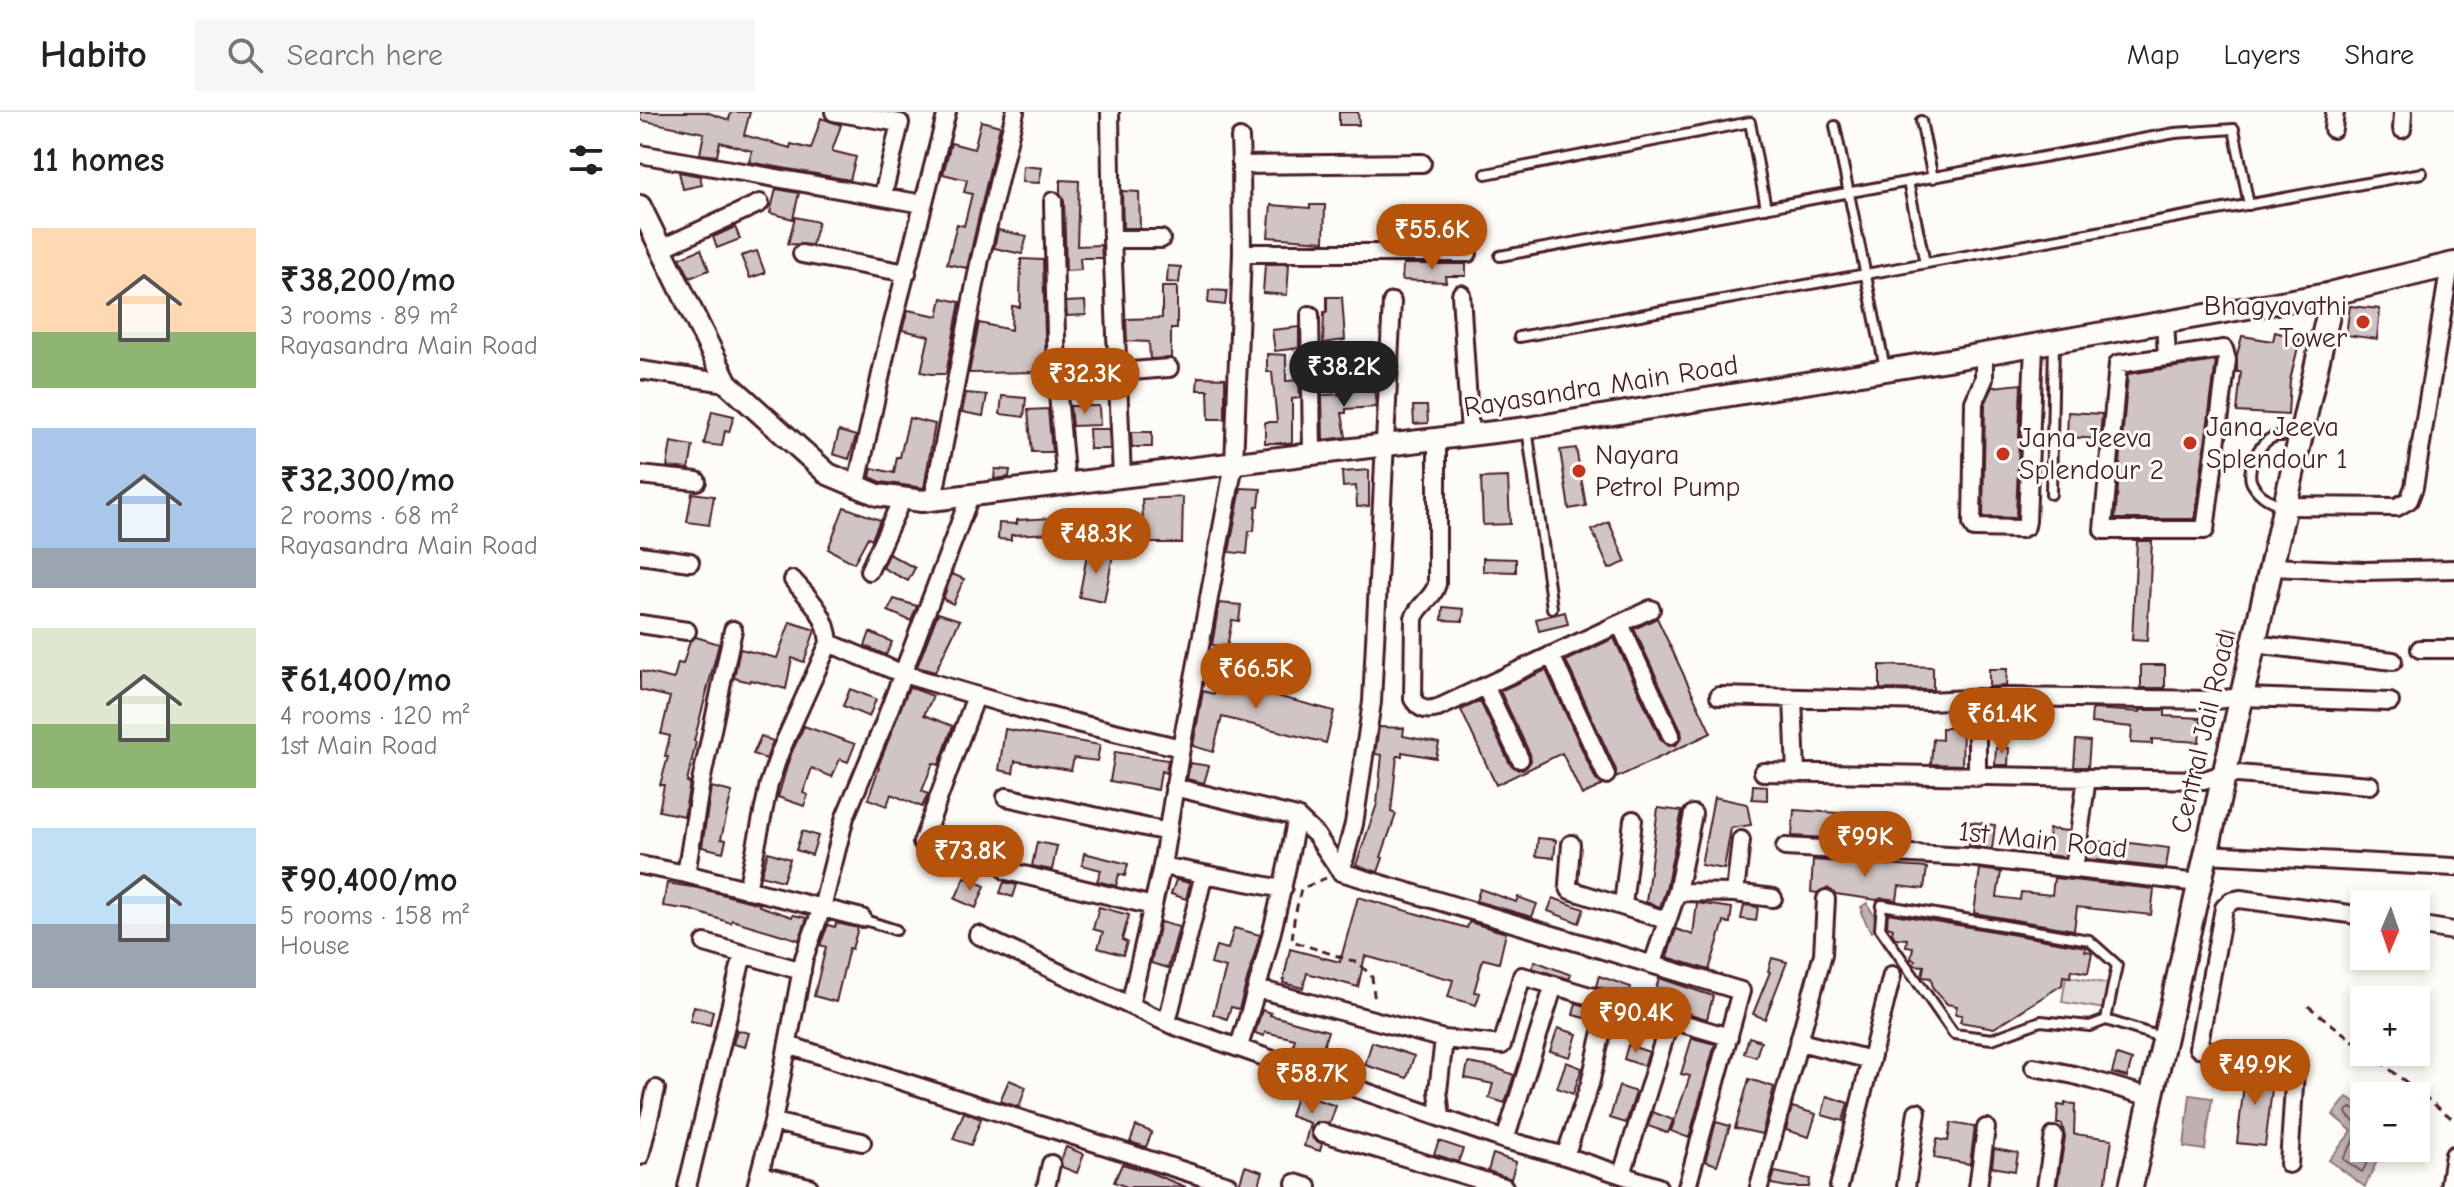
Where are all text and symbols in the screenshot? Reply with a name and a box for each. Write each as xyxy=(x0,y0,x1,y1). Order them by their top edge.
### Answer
search box xyxy=(195,19,755,91)
text: Habito xyxy=(40,33,147,77)
icon: search xyxy=(223,33,267,77)
text: Search here xyxy=(287,38,443,73)
text: Map xyxy=(2127,39,2180,71)
text: Layers xyxy=(2224,39,2300,71)
text: Share xyxy=(2344,39,2414,71)
icon: filters xyxy=(564,138,608,182)
text: 11 homes xyxy=(32,140,165,180)
pin: ₹55.6K xyxy=(1367,204,1497,272)
text: ₹55.6K xyxy=(1394,215,1470,245)
icon: home xyxy=(96,260,192,356)
text: ₹38,200/mo xyxy=(280,260,455,300)
place label: Bhagyavathi Tower xyxy=(2204,290,2347,354)
text: 3 rooms · 89 m² xyxy=(280,301,457,331)
marker: Bhagyavathi Tower xyxy=(2354,313,2372,331)
text: Rayasandra Main Road xyxy=(280,331,538,361)
pin: ₹38.2K xyxy=(1279,341,1409,409)
pin: ₹32.3K xyxy=(1020,348,1150,416)
street label: Rayasandra Main Road xyxy=(1461,348,1741,424)
text: ₹38.2K xyxy=(1307,352,1381,382)
text: ₹32.3K xyxy=(1049,359,1121,389)
place label: Jana Jeeva Splendour 1 xyxy=(2206,411,2348,475)
place label: Jana Jeeva Splendour 2 xyxy=(2019,422,2164,486)
marker: Jana Jeeva Splendour 1 xyxy=(2181,434,2199,452)
place label: Nayara Petrol Pump xyxy=(1595,439,1741,503)
marker: Jana Jeeva Splendour 2 xyxy=(1994,445,2012,463)
icon: home xyxy=(96,460,192,556)
text: ₹32,300/mo xyxy=(280,460,455,500)
marker: Nayara Petrol Pump xyxy=(1570,462,1588,480)
text: 2 rooms · 68 m² xyxy=(280,501,458,531)
pin: ₹48.3K xyxy=(1031,508,1161,576)
text: ₹48.3K xyxy=(1060,519,1132,549)
text: Rayasandra Main Road xyxy=(280,531,538,561)
street label: Central Jail Road xyxy=(2164,630,2242,836)
pin: ₹66.5K xyxy=(1191,643,1321,711)
text: ₹66.5K xyxy=(1218,654,1294,684)
icon: home xyxy=(96,660,192,756)
text: ₹61,400/mo xyxy=(280,660,451,700)
pin: ₹61.4K xyxy=(1937,688,2067,756)
text: ₹61.4K xyxy=(1967,699,2037,729)
text: 4 rooms · 120 m² xyxy=(280,701,469,731)
text: 1st Main Road xyxy=(280,731,438,761)
pin: ₹99K xyxy=(1818,811,1912,879)
street label: 1st Main Road xyxy=(1957,815,2129,865)
text: ₹99K xyxy=(1837,822,1893,852)
pin: ₹73.8K xyxy=(905,825,1035,893)
text: ₹73.8K xyxy=(934,836,1006,866)
icon: home xyxy=(96,860,192,956)
text: ₹90,400/mo xyxy=(280,860,458,900)
north arrow xyxy=(2350,890,2430,970)
map controls xyxy=(2350,890,2430,1162)
text: 5 rooms · 158 m² xyxy=(280,901,469,931)
text: House xyxy=(280,931,350,961)
button: + xyxy=(2350,986,2430,1066)
pin: ₹90.4K xyxy=(1571,987,1701,1055)
text: ₹90.4K xyxy=(1599,998,1673,1028)
pin: ₹49.9K xyxy=(2190,1039,2320,1107)
pin: ₹58.7K xyxy=(1247,1048,1377,1116)
text: ₹49.9K xyxy=(2218,1050,2292,1080)
text: ₹58.7K xyxy=(1275,1059,1349,1089)
button: − xyxy=(2350,1082,2430,1162)

